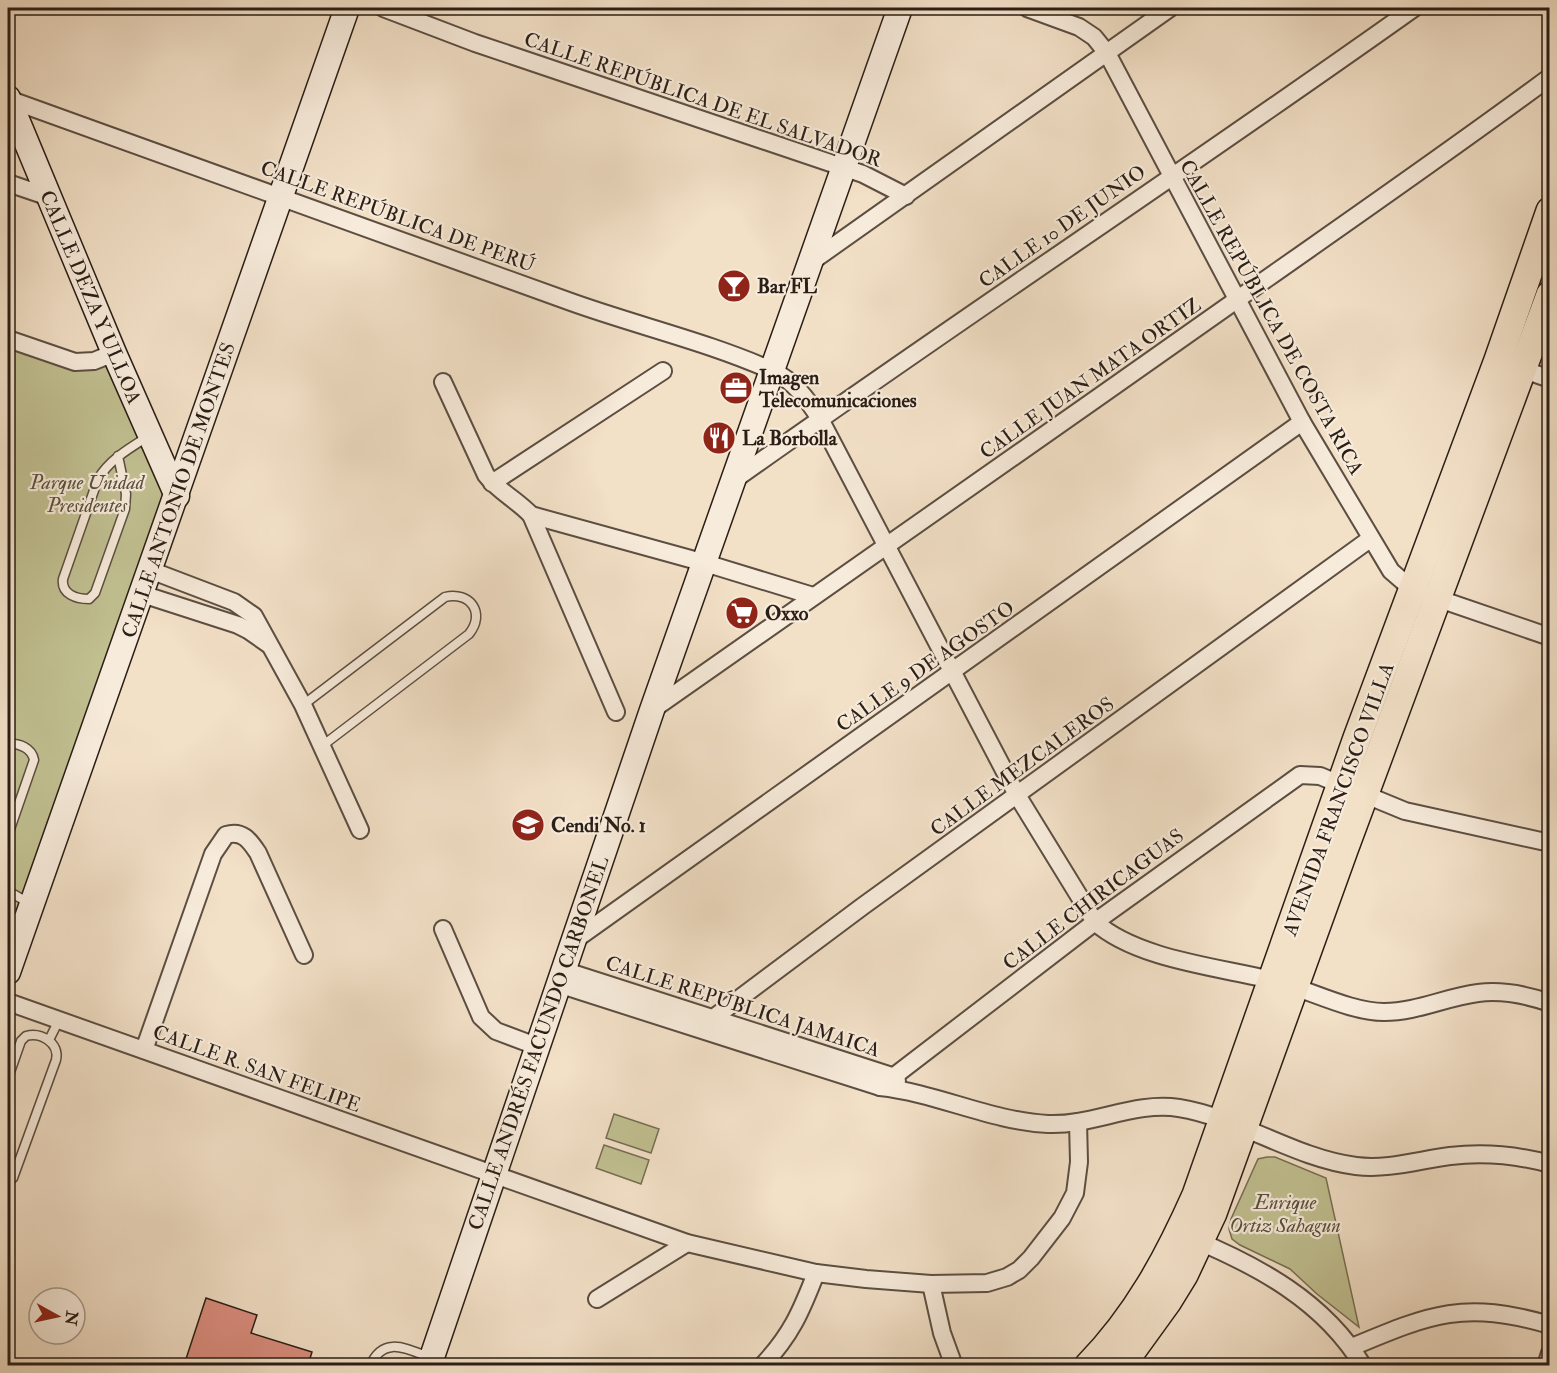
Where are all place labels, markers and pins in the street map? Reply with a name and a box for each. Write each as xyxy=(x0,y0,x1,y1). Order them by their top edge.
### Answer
bar icon: Bar FL xyxy=(716,268,752,304)
place label: Bar FL xyxy=(757,274,818,299)
place label: Imagen Telecomunicaciones xyxy=(758,365,917,413)
office icon: Imagen Telecomunicaciones xyxy=(718,370,754,406)
restaurant icon: La Borbolla xyxy=(701,420,737,456)
place label: La Borbolla xyxy=(742,426,838,451)
supermarket icon: Oxxo xyxy=(724,595,760,631)
place label: Oxxo xyxy=(765,601,809,626)
school or university icon: Cendi No. 1 xyxy=(510,807,546,843)
place label: Cendi No. 1 xyxy=(551,813,646,838)

